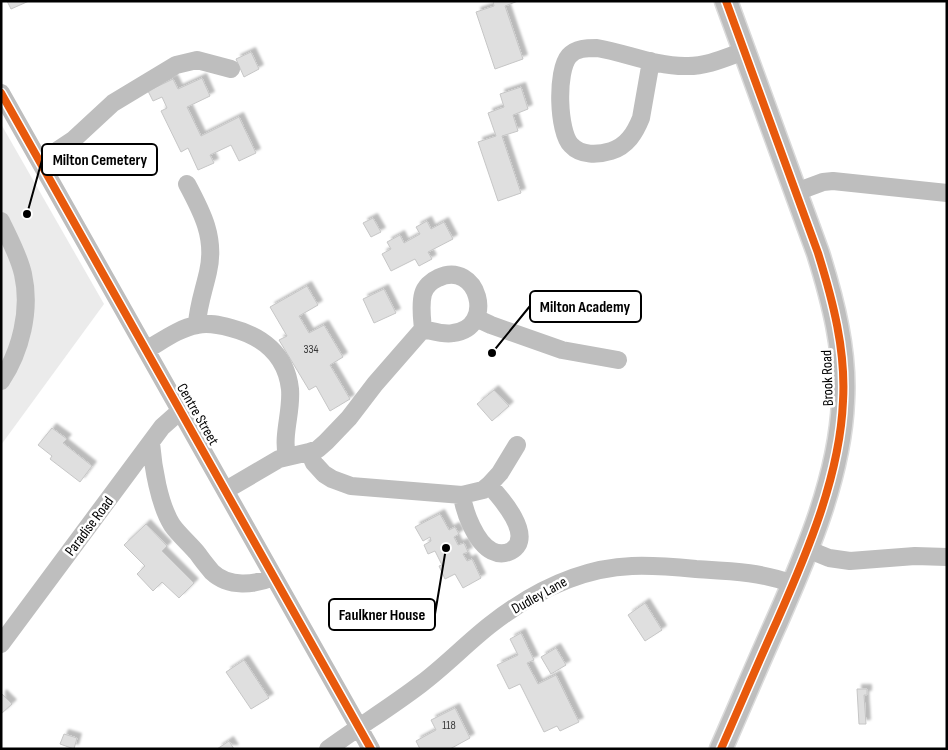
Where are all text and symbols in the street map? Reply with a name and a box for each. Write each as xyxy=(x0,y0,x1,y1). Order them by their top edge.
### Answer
callout: Milton Cemetery xyxy=(42,144,157,175)
text: Milton Cemetery xyxy=(53,151,148,170)
callout: Milton Academy xyxy=(530,291,641,322)
text: Milton Academy xyxy=(540,298,631,317)
house number: 334 xyxy=(303,342,319,357)
street label: Brook Road xyxy=(817,350,838,406)
street label: Centre Street xyxy=(172,380,223,449)
street label: Paradise Road xyxy=(61,493,118,560)
street label: Dudley Lane xyxy=(508,572,570,618)
callout: Faulkner House xyxy=(329,599,435,630)
text: Faulkner House xyxy=(339,606,425,625)
house number: 118 xyxy=(442,718,456,733)

